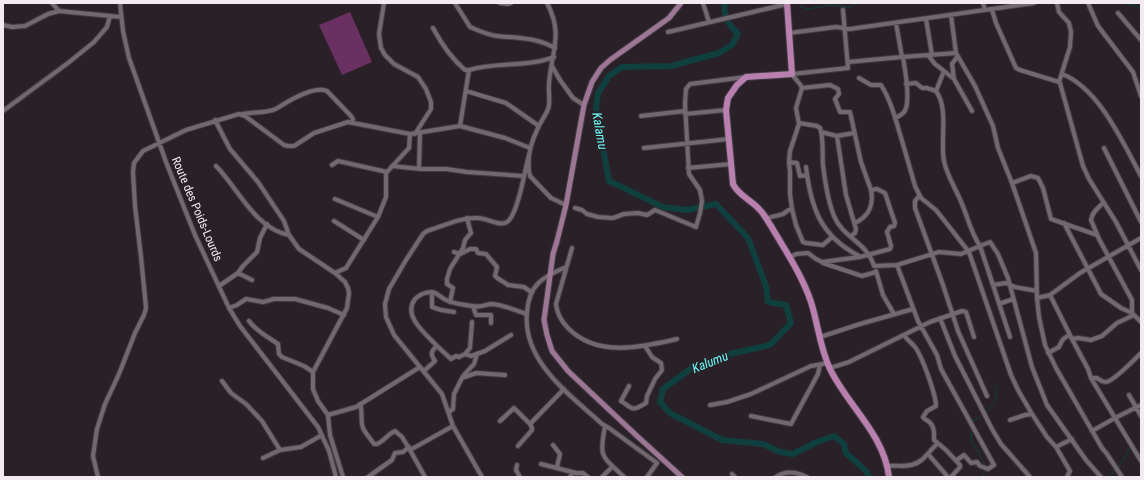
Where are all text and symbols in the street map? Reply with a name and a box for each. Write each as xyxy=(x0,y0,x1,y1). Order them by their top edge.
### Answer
water label: Kalamu xyxy=(589,111,611,151)
street label: Route des Poids-Lourds xyxy=(169,155,225,263)
water label: Kalumu xyxy=(690,348,730,376)

